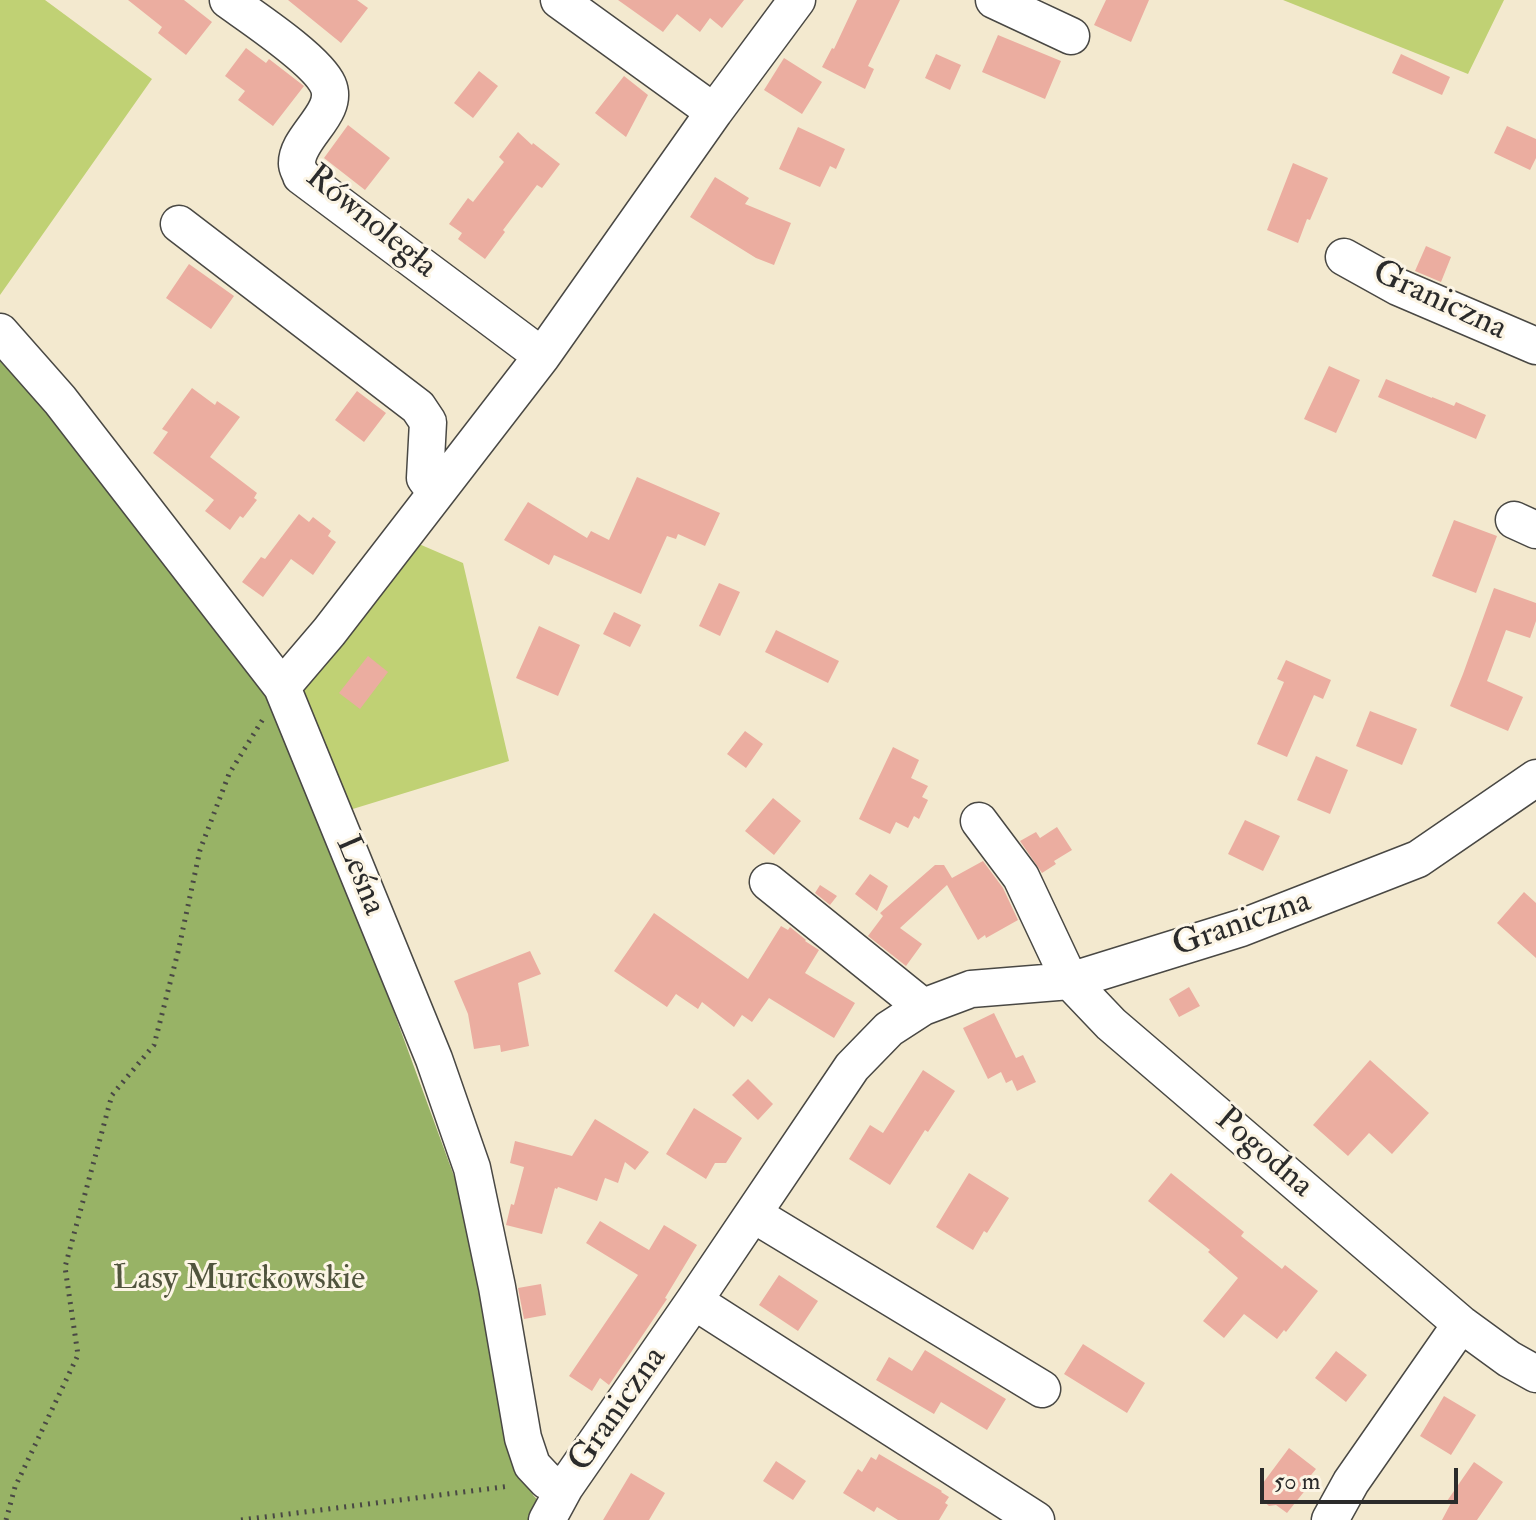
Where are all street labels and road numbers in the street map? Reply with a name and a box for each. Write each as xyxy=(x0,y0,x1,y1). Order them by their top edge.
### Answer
street label: Równoległa xyxy=(296,158,444,288)
street label: Graniczna xyxy=(1365,253,1513,351)
street label: Leśna xyxy=(325,830,393,922)
street label: Graniczna xyxy=(1168,882,1316,968)
street label: Pogodna xyxy=(1206,1100,1320,1208)
street label: Graniczna xyxy=(561,1340,677,1480)

